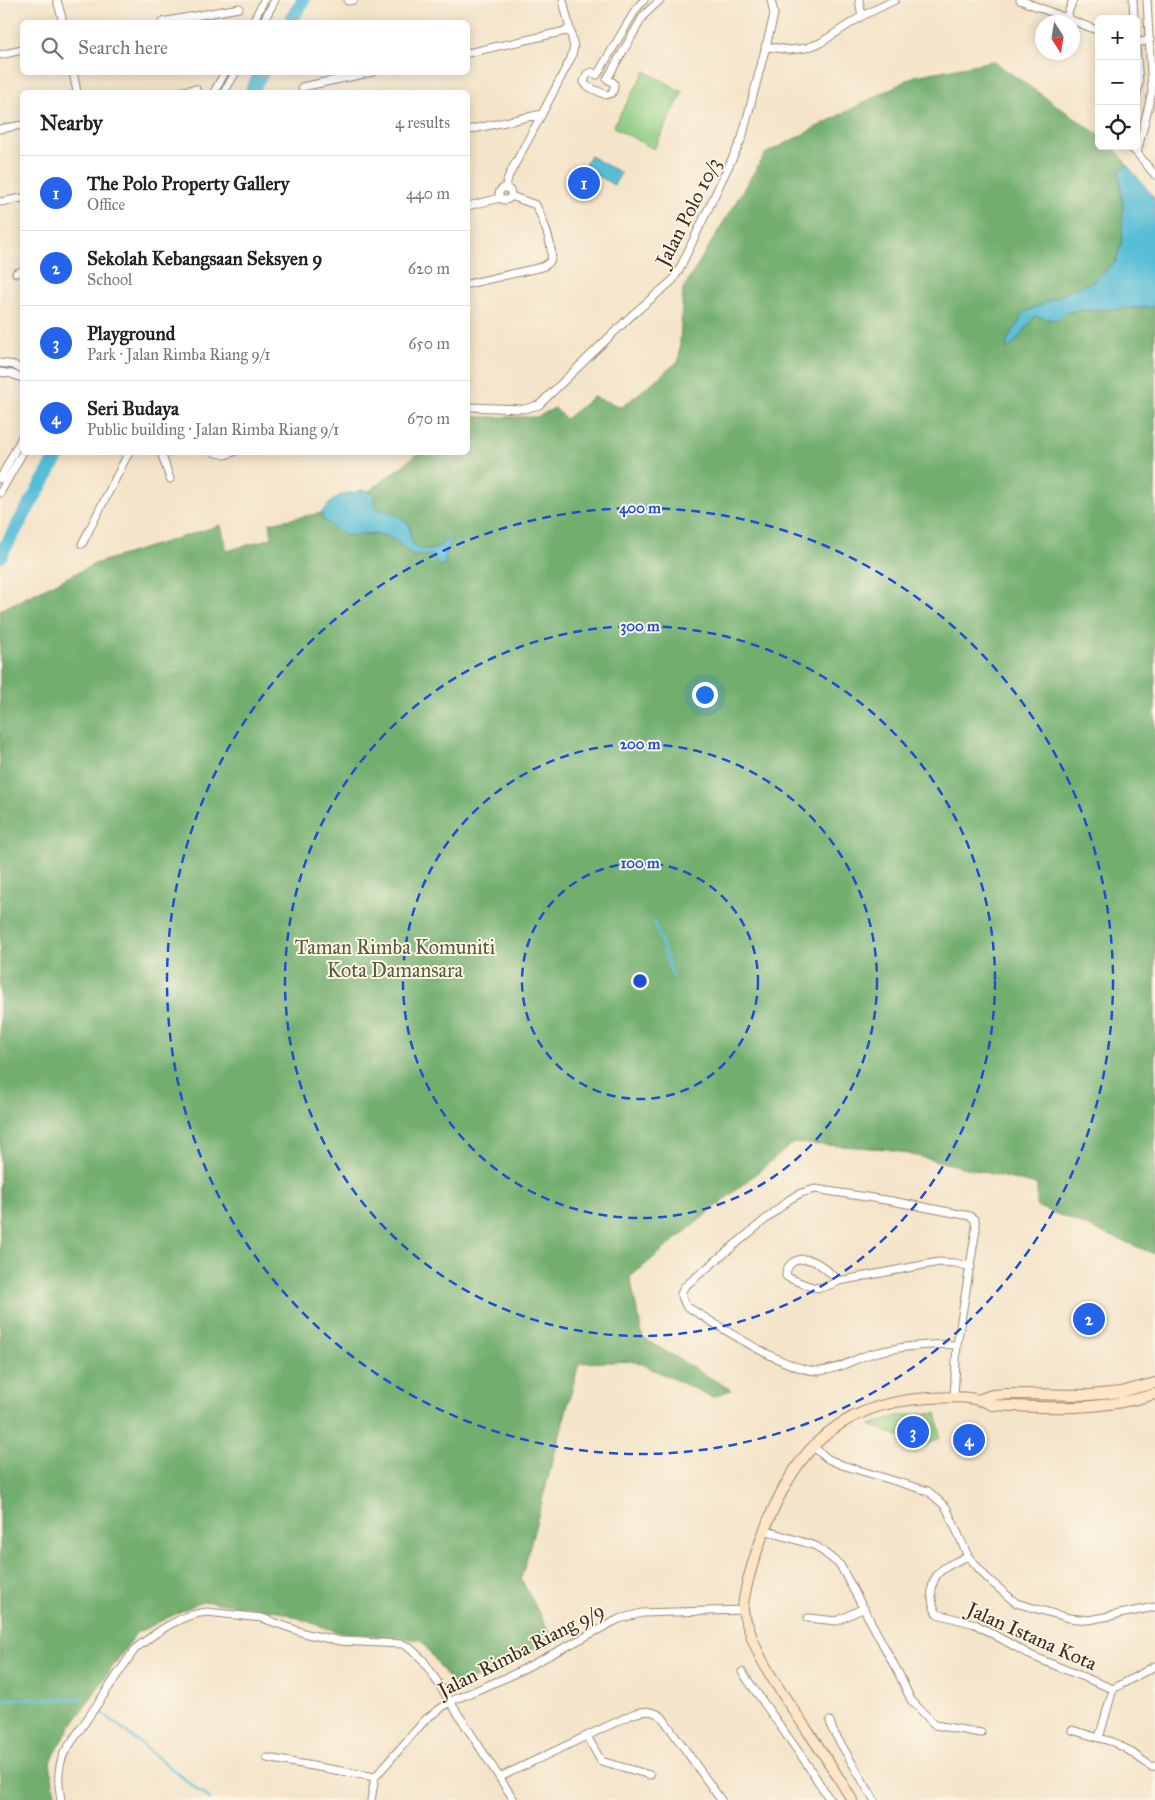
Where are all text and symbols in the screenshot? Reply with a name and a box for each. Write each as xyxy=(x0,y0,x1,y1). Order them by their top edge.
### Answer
north arrow xyxy=(1035,15,1080,60)
map controls xyxy=(1095,15,1140,150)
button: + xyxy=(1095,15,1140,60)
search box xyxy=(20,20,470,75)
icon: search xyxy=(38,34,66,62)
text: Search here xyxy=(78,36,168,59)
button: − xyxy=(1095,60,1140,105)
button: locate xyxy=(1095,105,1140,150)
text: Nearby xyxy=(40,110,103,136)
text: 4 results xyxy=(395,113,450,132)
street label: Jalan Polo 10/3 xyxy=(649,154,727,273)
pin: 1 xyxy=(568,164,600,202)
text: The Polo Property Gallery xyxy=(87,172,289,195)
text: 1 xyxy=(53,184,59,203)
text: 440 m xyxy=(406,184,450,203)
text: Office xyxy=(87,195,125,214)
text: Sekolah Kebangsaan Seksyen 9 xyxy=(87,247,323,270)
text: 2 xyxy=(52,259,60,278)
text: 620 m xyxy=(408,259,450,278)
text: School xyxy=(87,270,132,289)
text: Playground xyxy=(87,322,175,345)
text: 3 xyxy=(53,334,59,353)
text: 650 m xyxy=(408,334,450,353)
text: Park · Jalan Rimba Riang 9/1 xyxy=(87,345,271,364)
text: Seri Budaya xyxy=(87,397,179,420)
text: 4 xyxy=(52,409,60,428)
text: 670 m xyxy=(407,409,450,428)
text: Public building · Jalan Rimba Riang 9/1 xyxy=(87,420,339,439)
text: 400 m xyxy=(619,499,661,518)
text: 300 m xyxy=(620,617,660,636)
your location xyxy=(692,682,718,708)
text: 200 m xyxy=(620,735,661,753)
text: 100 m xyxy=(620,854,660,872)
park label: Taman Rimba Komuniti Kota Damansara xyxy=(295,935,496,982)
centre of rings xyxy=(631,972,649,990)
pin: 2 xyxy=(1073,1300,1105,1338)
pin: 3 xyxy=(897,1413,929,1451)
pin: 4 xyxy=(953,1421,985,1459)
street label: Jalan Istana Kota xyxy=(961,1596,1101,1676)
street label: Jalan Rimba Riang 9/9 xyxy=(432,1598,608,1704)

